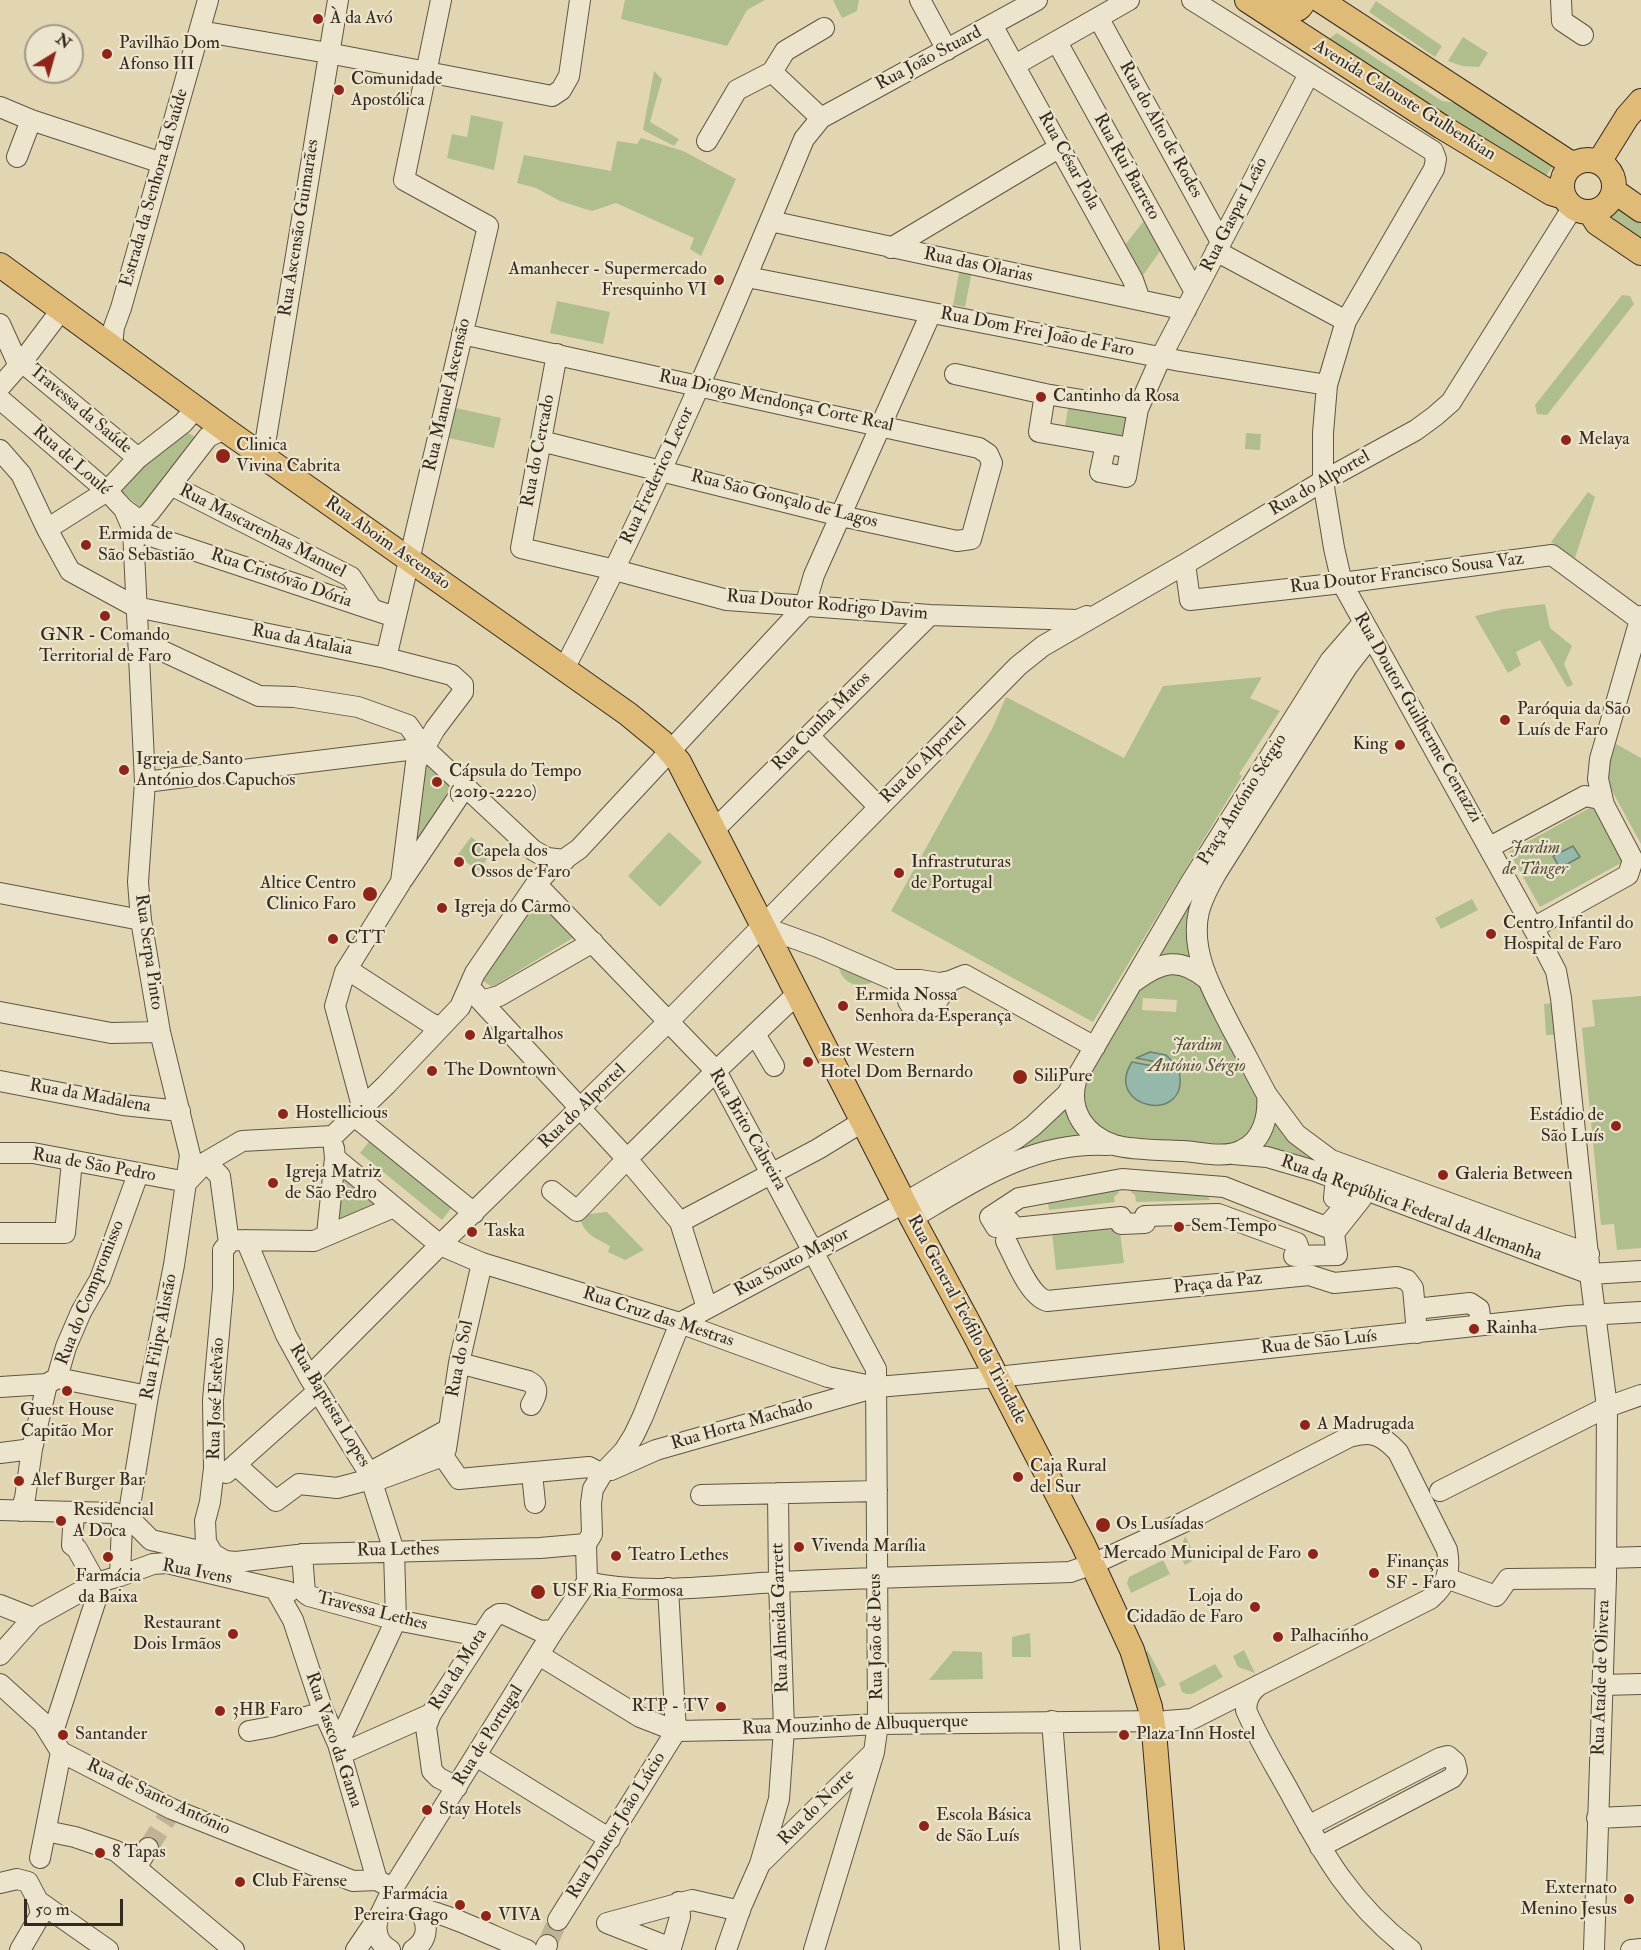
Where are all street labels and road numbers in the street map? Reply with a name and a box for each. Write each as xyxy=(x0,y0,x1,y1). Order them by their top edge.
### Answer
street label: Rua João Stuard xyxy=(872,22,986,96)
street label: Avenida Calouste Gulbenkian xyxy=(1309,36,1499,166)
street label: Rua do Alto de Rodes xyxy=(1114,58,1206,202)
street label: Estrada da Senhora da Saúde xyxy=(116,86,194,290)
street label: Rua César Pola xyxy=(1032,108,1104,214)
street label: Rua Rui Barreto xyxy=(1088,110,1164,224)
street label: Rua Ascensão Guimarães xyxy=(275,138,325,318)
street label: Rua Gaspar Leão xyxy=(1197,154,1273,276)
street label: Rua das Olarias xyxy=(921,244,1035,288)
street label: Rua Dom Frei João de Faro xyxy=(938,304,1136,362)
street label: Rua Manuel Ascensão xyxy=(420,316,476,474)
street label: Travessa da Saúde xyxy=(24,361,136,459)
street label: Rua Diogo Mendonça Corte Real xyxy=(657,367,895,437)
street label: Rua do Cercado xyxy=(518,393,560,509)
street label: Rua Frederico Lecor xyxy=(617,404,699,548)
street label: Rua de Loulé xyxy=(27,421,115,501)
street label: Rua do Alportel xyxy=(1266,446,1374,522)
street label: Rua São Gonçalo de Lagos xyxy=(688,466,880,534)
street label: Rua Mascarenhas Manuel xyxy=(175,481,349,583)
street label: Rua Aboim Ascensão xyxy=(320,493,454,595)
street label: Rua Cristóvão Dória xyxy=(208,545,354,613)
street label: Rua Doutor Francisco Sousa Vaz xyxy=(1289,549,1525,599)
street label: Rua Doutor Rodrigo Davim xyxy=(725,586,929,626)
street label: Rua Doutor Guilherme Centazzi xyxy=(1348,609,1486,827)
street label: Rua da Atalaia xyxy=(250,621,354,661)
street label: Rua Cunha Matos xyxy=(768,668,876,776)
street label: Rua do Alportel xyxy=(876,713,972,809)
street label: Praça António Sérgio xyxy=(1194,730,1292,870)
street label: Rua Serpa Pinto xyxy=(129,893,167,1011)
street label: Rua do Alportel xyxy=(535,1060,631,1154)
street label: Rua Brito Cabreira xyxy=(703,1065,791,1195)
street label: Rua da Madalena xyxy=(28,1076,152,1118)
street label: Rua de São Pedro xyxy=(31,1145,157,1187)
street label: Rua da República Federal da Alemanha xyxy=(1277,1152,1545,1266)
street label: Rua General Teófilo da Trindade xyxy=(901,1212,1031,1428)
street label: Rua do Compromisso xyxy=(52,1217,130,1369)
street label: Rua Souto Mayor xyxy=(731,1224,853,1302)
street label: Praça da Paz xyxy=(1173,1269,1263,1299)
street label: Rua Filipe Alistão xyxy=(137,1272,183,1402)
street label: Rua Cruz das Mestras xyxy=(580,1283,736,1353)
street label: Rua do Sol xyxy=(443,1319,479,1399)
street label: Rua de São Luís xyxy=(1260,1326,1378,1360)
street label: Rua José Estêvão xyxy=(204,1337,230,1461)
street label: Rua Baptista Lopes xyxy=(284,1340,374,1472)
street label: Rua Horta Machado xyxy=(669,1394,815,1456)
street label: Rua Lethes xyxy=(356,1539,440,1563)
street label: Rua Almeida Garrett xyxy=(768,1542,794,1694)
street label: Rua Ivens xyxy=(160,1556,234,1590)
street label: Rua João de Deus xyxy=(865,1574,889,1700)
street label: Travessa Lethes xyxy=(314,1588,430,1636)
street label: Rua Ataíde de Olivera xyxy=(1588,1600,1616,1756)
street label: Rua da Mota xyxy=(425,1625,493,1715)
street label: Rua Vasco da Gama xyxy=(300,1670,366,1810)
street label: Rua de Portugal xyxy=(449,1682,529,1790)
street label: Rua Mouzinho de Albuquerque xyxy=(742,1711,968,1741)
street label: Rua Doutor João Lúcio xyxy=(563,1749,671,1903)
street label: Rua de Santo António xyxy=(83,1755,233,1841)
street label: Rua do Norte xyxy=(774,1765,860,1851)

